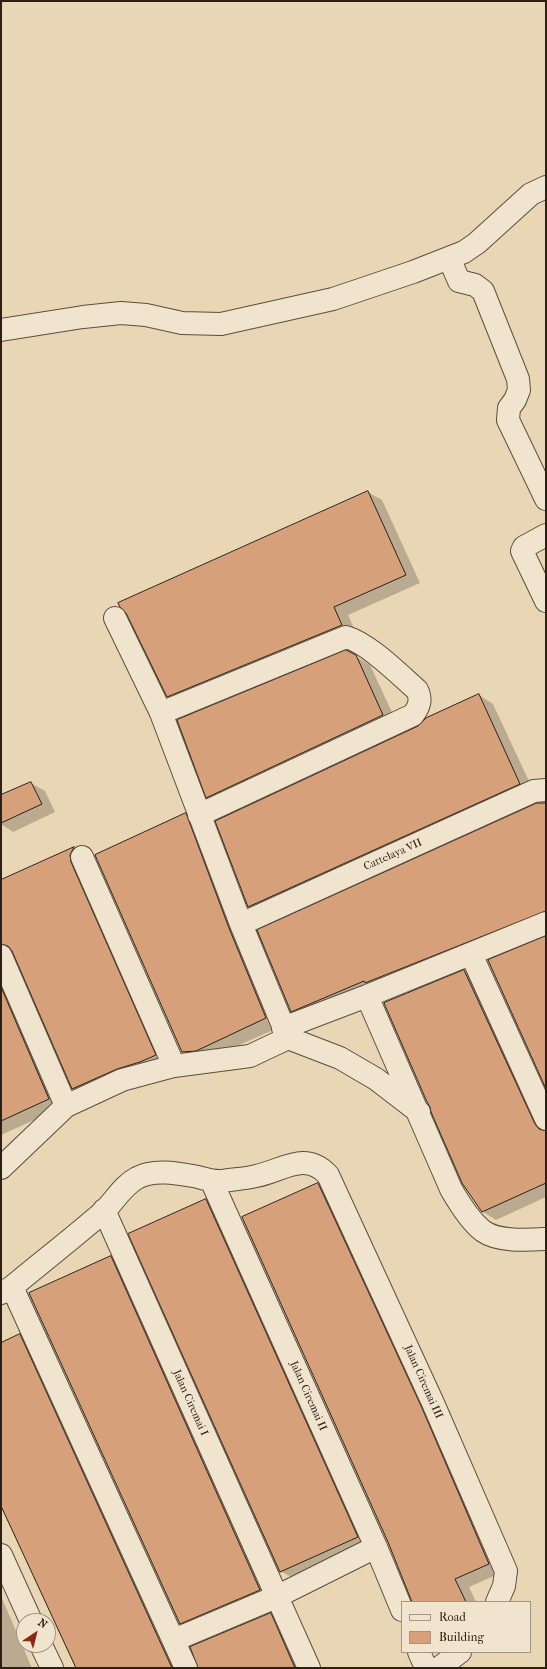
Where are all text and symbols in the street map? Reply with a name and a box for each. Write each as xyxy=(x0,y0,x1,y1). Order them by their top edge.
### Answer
street label: Cattelaya VII xyxy=(362,836,424,874)
street label: Jalan Ciremai III xyxy=(401,1343,445,1421)
street label: Jalan Ciremai II xyxy=(287,1359,329,1433)
street label: Jalan Ciremai I xyxy=(170,1368,210,1438)
legend xyxy=(401,1601,531,1653)
text: Road xyxy=(439,1610,466,1624)
north arrow xyxy=(16,1613,56,1653)
text: N xyxy=(35,1616,50,1631)
text: Building xyxy=(439,1630,484,1644)

